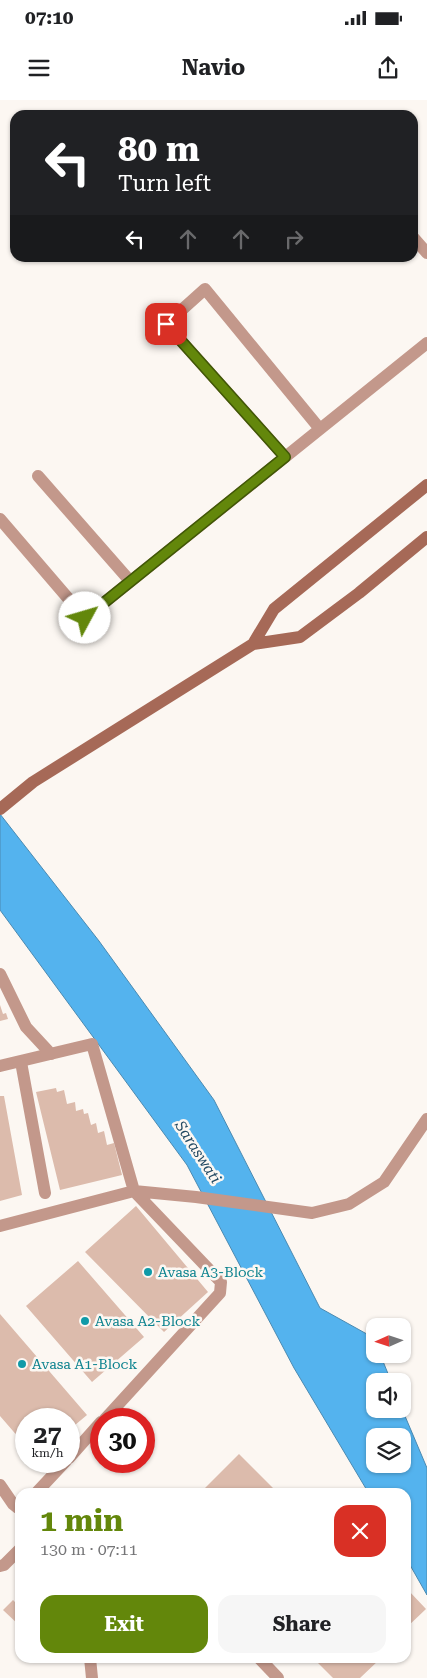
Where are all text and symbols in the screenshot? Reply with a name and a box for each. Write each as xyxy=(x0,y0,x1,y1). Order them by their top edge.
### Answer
text: 07:10 xyxy=(25,6,74,29)
icon: menu xyxy=(25,54,53,82)
icon: share xyxy=(374,54,402,82)
text: Navio xyxy=(182,55,245,80)
text: 80 m xyxy=(118,129,200,170)
icon: left xyxy=(35,130,100,195)
text: Turn left xyxy=(118,171,211,196)
icon: left xyxy=(121,225,149,253)
icon: ahead xyxy=(174,225,202,253)
icon: ahead xyxy=(227,225,255,253)
icon: right xyxy=(280,225,308,253)
pin xyxy=(145,303,187,345)
icon: arrive xyxy=(152,310,180,338)
position arrow xyxy=(58,591,110,643)
water label: Saraswati xyxy=(171,1116,225,1187)
place label: Avasa A3-Block xyxy=(158,1264,263,1280)
marker: Avasa A3-Block xyxy=(142,1266,154,1278)
place label: Avasa A2-Block xyxy=(95,1313,200,1329)
marker: Avasa A2-Block xyxy=(79,1315,91,1327)
north arrow xyxy=(366,1318,411,1362)
map controls xyxy=(366,1318,411,1473)
place label: Avasa A1-Block xyxy=(32,1356,137,1372)
marker: Avasa A1-Block xyxy=(16,1358,28,1370)
button: sound xyxy=(366,1373,411,1418)
speed limit sign: 30 xyxy=(90,1408,155,1473)
text: 27 xyxy=(33,1420,62,1449)
button: layers xyxy=(366,1428,411,1473)
text: km/h xyxy=(31,1446,64,1460)
text: 1 min xyxy=(40,1503,123,1538)
button: close xyxy=(334,1505,386,1557)
text: 130 m · 07:11 xyxy=(40,1540,138,1559)
button: Exit xyxy=(40,1595,208,1653)
button: Share xyxy=(218,1595,386,1653)

